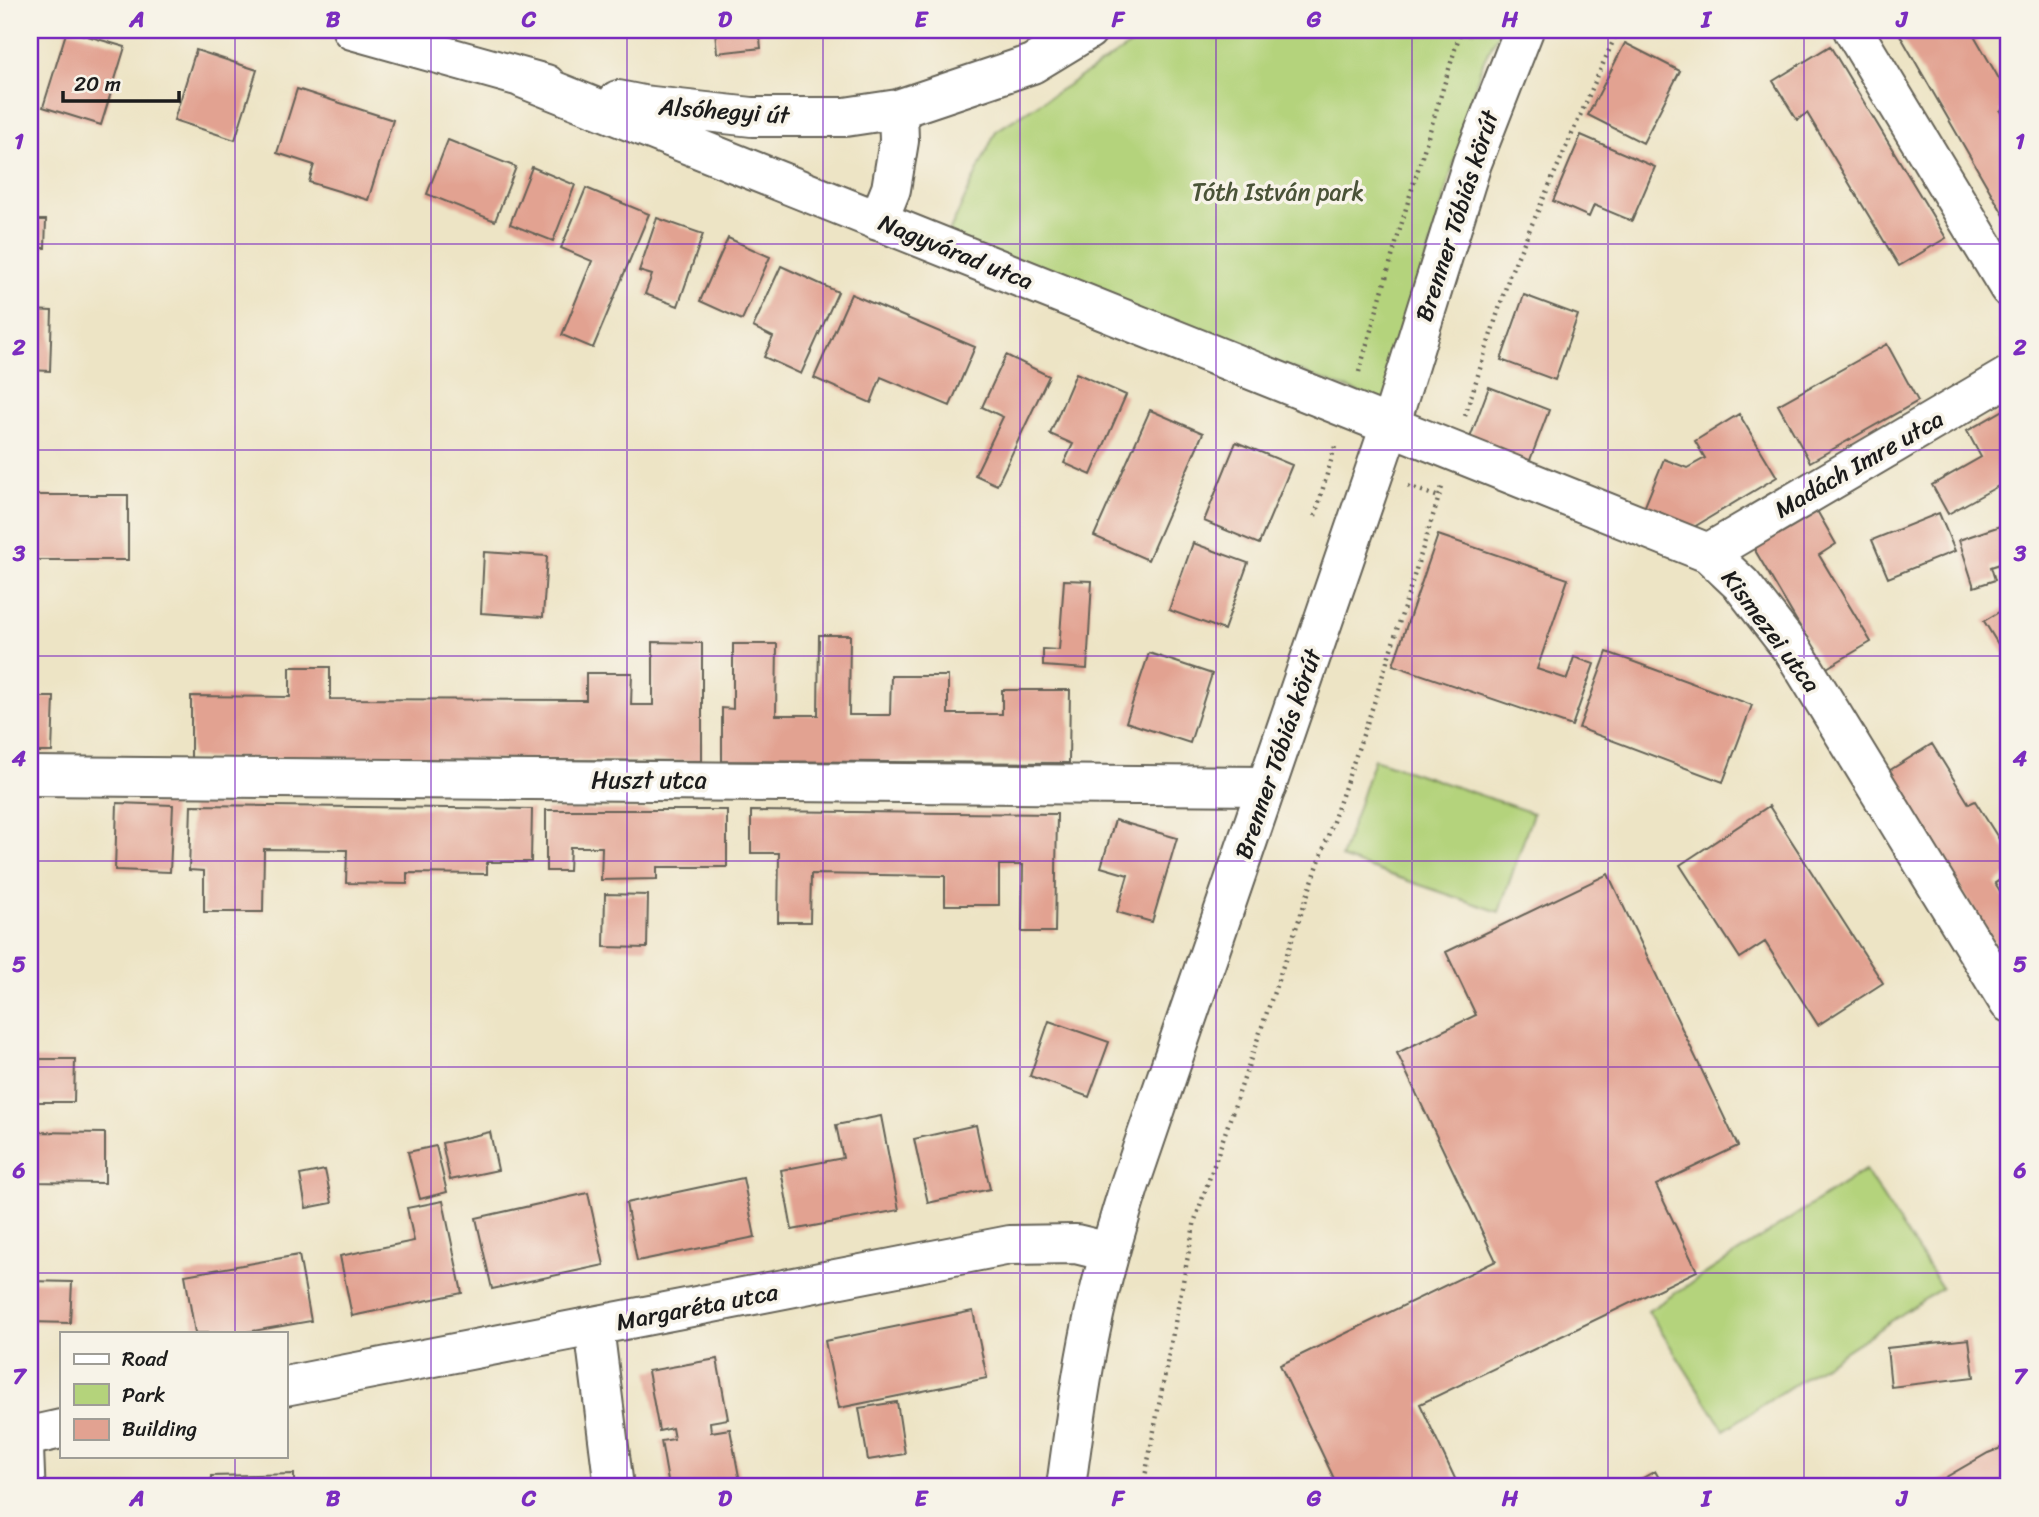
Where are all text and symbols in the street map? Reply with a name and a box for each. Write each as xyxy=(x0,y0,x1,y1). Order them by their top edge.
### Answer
text: A xyxy=(128,0,145,40)
text: B xyxy=(326,0,341,40)
text: C xyxy=(521,0,537,40)
text: D xyxy=(718,0,733,40)
text: E xyxy=(915,0,930,40)
text: F xyxy=(1111,0,1126,40)
text: G xyxy=(1306,0,1322,40)
text: H xyxy=(1501,0,1519,40)
text: I xyxy=(1700,0,1712,40)
text: J xyxy=(1895,0,1909,40)
scale bar xyxy=(63,60,178,104)
text: 20 m xyxy=(74,65,121,103)
street label: Alsóhegyi út xyxy=(656,85,792,137)
street label: Brenner Tóbiás körút xyxy=(1403,104,1511,327)
text: 1 xyxy=(14,121,24,162)
text: 1 xyxy=(2015,121,2025,162)
park label: Tóth István park xyxy=(1192,171,1364,213)
street label: Nagyvárad utca xyxy=(872,202,1040,302)
text: 2 xyxy=(11,327,26,368)
text: 2 xyxy=(2012,327,2027,368)
street label: Madách Imre utca xyxy=(1766,398,1952,530)
text: 3 xyxy=(12,533,26,574)
text: 3 xyxy=(2013,533,2027,574)
street label: Kismezei utca xyxy=(1710,560,1832,702)
street label: Brenner Tóbiás körút xyxy=(1222,642,1334,865)
text: 4 xyxy=(11,738,27,779)
text: 4 xyxy=(2012,738,2028,779)
street label: Huszt utca xyxy=(591,759,707,801)
text: 5 xyxy=(12,944,26,985)
text: 5 xyxy=(2013,944,2027,985)
text: 6 xyxy=(11,1150,26,1191)
text: 6 xyxy=(2012,1150,2027,1191)
street label: Margaréta utca xyxy=(613,1271,782,1343)
legend xyxy=(60,1332,287,1458)
text: Road xyxy=(122,1340,169,1378)
text: 7 xyxy=(12,1356,27,1397)
text: 7 xyxy=(2013,1356,2028,1397)
text: Park xyxy=(122,1376,165,1414)
text: Building xyxy=(122,1410,198,1448)
text: A xyxy=(128,1478,145,1517)
text: B xyxy=(326,1478,341,1517)
text: C xyxy=(521,1478,537,1517)
text: D xyxy=(718,1478,733,1517)
text: E xyxy=(915,1478,930,1517)
text: F xyxy=(1111,1478,1126,1517)
text: G xyxy=(1306,1478,1322,1517)
text: H xyxy=(1501,1478,1519,1517)
text: I xyxy=(1700,1478,1712,1517)
text: J xyxy=(1895,1478,1909,1517)

